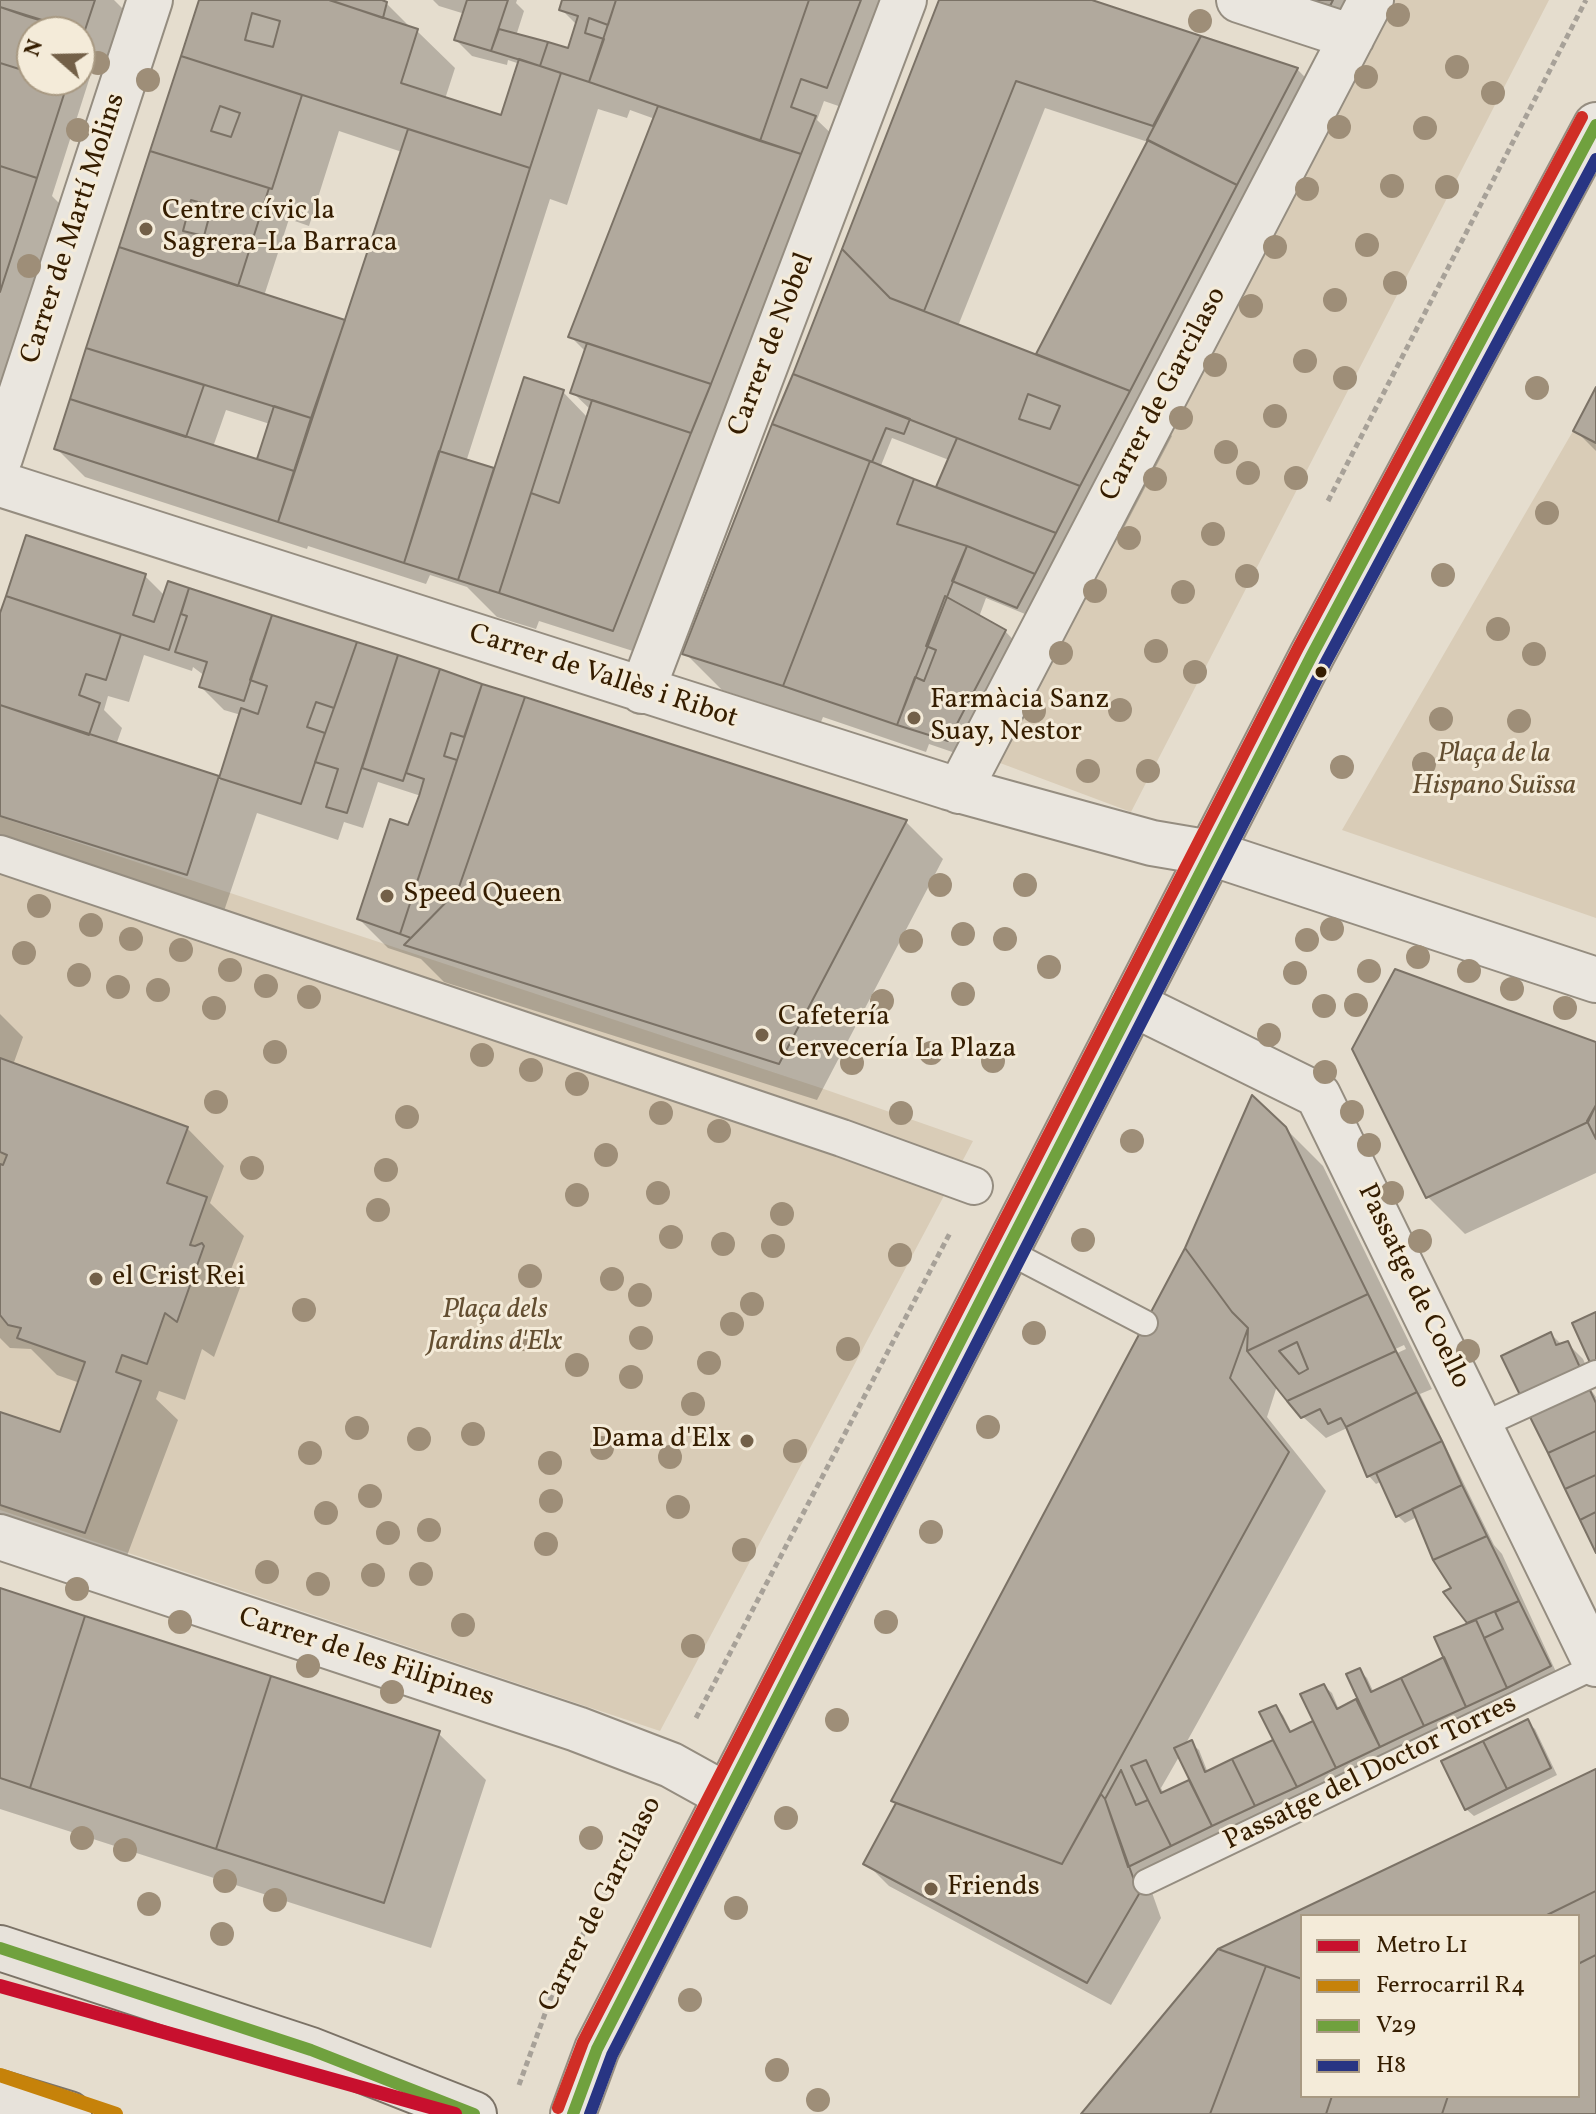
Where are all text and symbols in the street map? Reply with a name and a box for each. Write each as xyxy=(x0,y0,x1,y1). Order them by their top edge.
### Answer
north arrow xyxy=(16,16,96,96)
text: N xyxy=(18,36,52,61)
street label: Carrer de Martí Molins xyxy=(15,90,135,368)
place label: Centre cívic la Sagrera-La Barraca xyxy=(162,196,398,262)
marker: Centre cívic la Sagrera-La Barraca xyxy=(137,220,155,238)
street label: Carrer de Nobel xyxy=(723,249,823,441)
street label: Carrer de Garcilaso xyxy=(1094,282,1236,508)
street label: Carrer de Vallès i Ribot xyxy=(464,619,742,737)
unlabelled marker xyxy=(1313,664,1329,680)
place label: Farmàcia Sanz Suay, Nestor xyxy=(930,685,1109,751)
marker: Farmàcia Sanz Suay, Nestor xyxy=(905,709,923,727)
park label: Plaça de la Hispano Suïssa xyxy=(1412,739,1576,805)
place label: Speed Queen xyxy=(403,879,562,913)
marker: Speed Queen xyxy=(378,887,396,905)
place label: Cafetería Cervecería La Plaza xyxy=(778,1002,1016,1068)
marker: Cafetería Cervecería La Plaza xyxy=(753,1026,771,1044)
street label: Passatge de Coello xyxy=(1348,1179,1476,1395)
place label: el Crist Rei xyxy=(112,1262,245,1296)
marker: el Crist Rei xyxy=(87,1270,105,1288)
park label: Plaça dels Jardins d'Elx xyxy=(427,1295,563,1361)
place label: Dama d'Elx xyxy=(591,1424,731,1458)
marker: Dama d'Elx xyxy=(738,1432,756,1450)
street label: Carrer de les Filipines xyxy=(234,1602,498,1716)
street label: Passatge del Doctor Torres xyxy=(1219,1688,1523,1860)
street label: Carrer de Garcilaso xyxy=(533,1792,671,2018)
place label: Friends xyxy=(947,1872,1040,1906)
marker: Friends xyxy=(922,1880,940,1898)
legend xyxy=(1300,1914,1580,2098)
text: Metro L1 xyxy=(1376,1929,1468,1963)
text: Ferrocarril R4 xyxy=(1376,1969,1525,2003)
text: V29 xyxy=(1376,2009,1416,2043)
text: H8 xyxy=(1376,2049,1406,2083)

